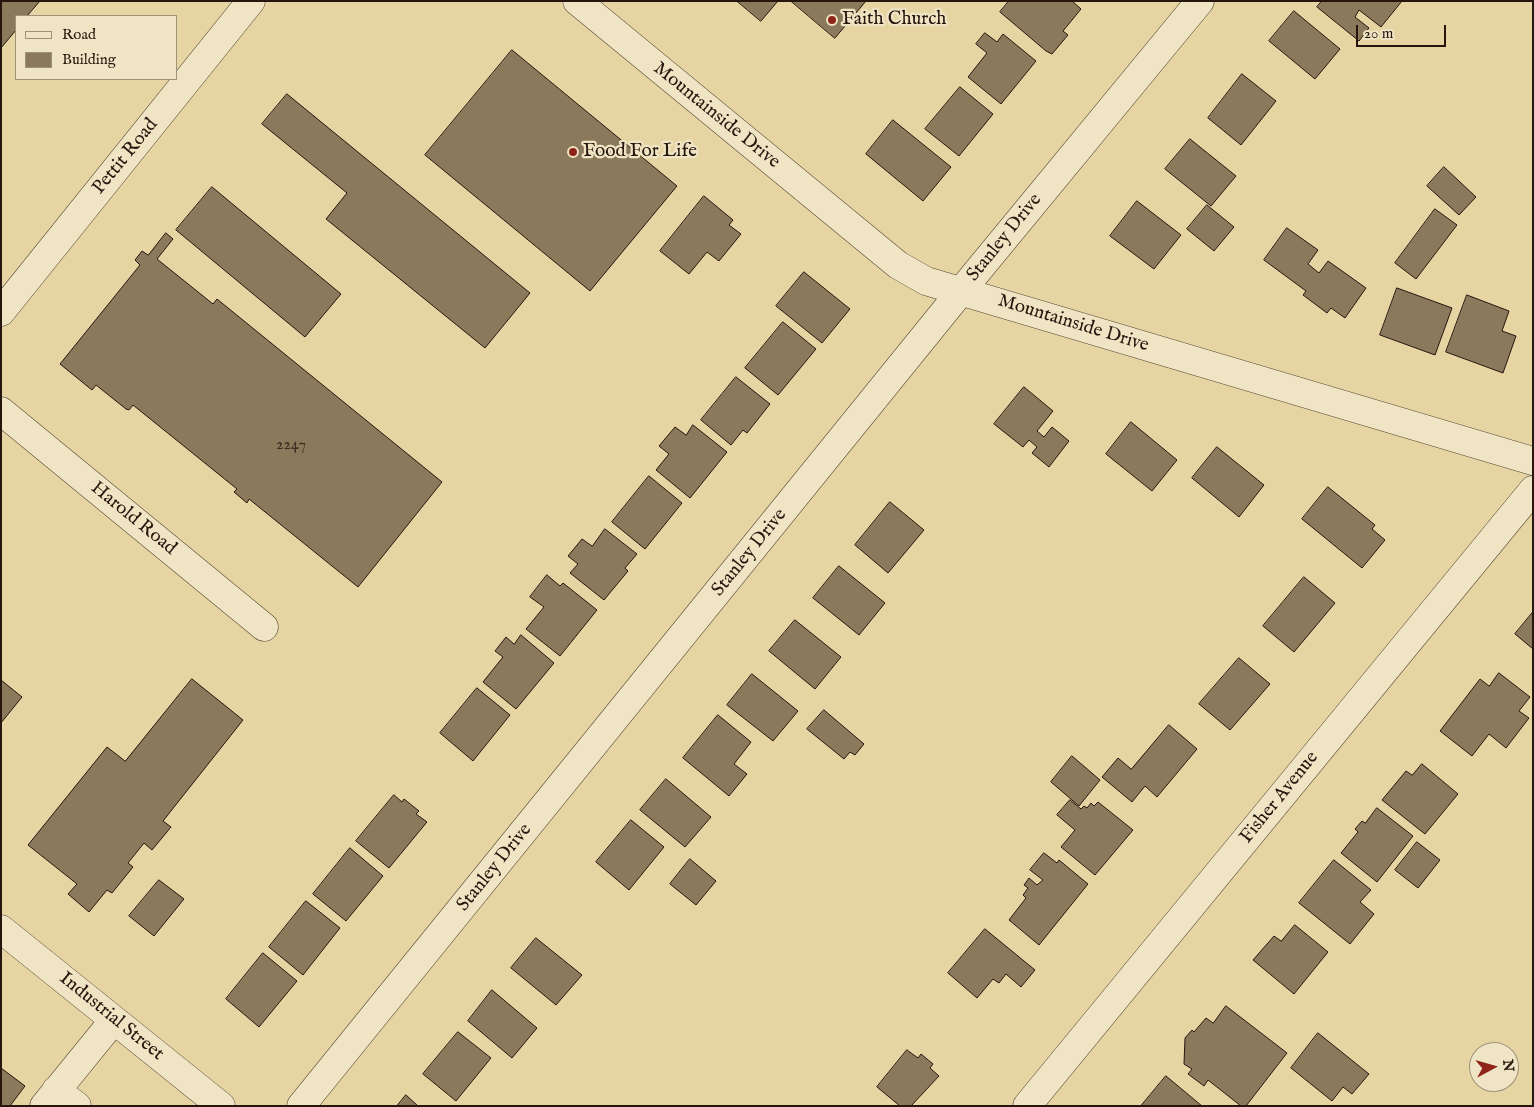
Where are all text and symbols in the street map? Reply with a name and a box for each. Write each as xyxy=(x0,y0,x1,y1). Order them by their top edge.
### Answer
place label: Faith Church xyxy=(842,9,946,31)
marker: Faith Church xyxy=(826,14,838,26)
legend xyxy=(15,15,178,80)
scale bar xyxy=(1359,15,1449,47)
text: 20 m xyxy=(1364,24,1393,43)
text: Road xyxy=(62,25,96,44)
text: Building xyxy=(62,50,116,69)
street label: Mountainside Drive xyxy=(648,58,784,174)
street label: Pettit Road xyxy=(88,114,164,200)
place label: Food For Life xyxy=(583,141,697,163)
marker: Food For Life xyxy=(567,146,579,158)
street label: Stanley Drive xyxy=(963,190,1047,286)
street label: Mountainside Drive xyxy=(995,290,1151,358)
house number: 2247 xyxy=(276,436,306,456)
street label: Harold Road xyxy=(85,477,181,561)
street label: Stanley Drive xyxy=(708,505,792,601)
street label: Fisher Avenue xyxy=(1236,747,1324,849)
street label: Stanley Drive xyxy=(453,820,537,916)
street label: Industrial Street xyxy=(54,968,168,1066)
north arrow xyxy=(1469,1042,1519,1092)
text: N xyxy=(1498,1059,1518,1073)

